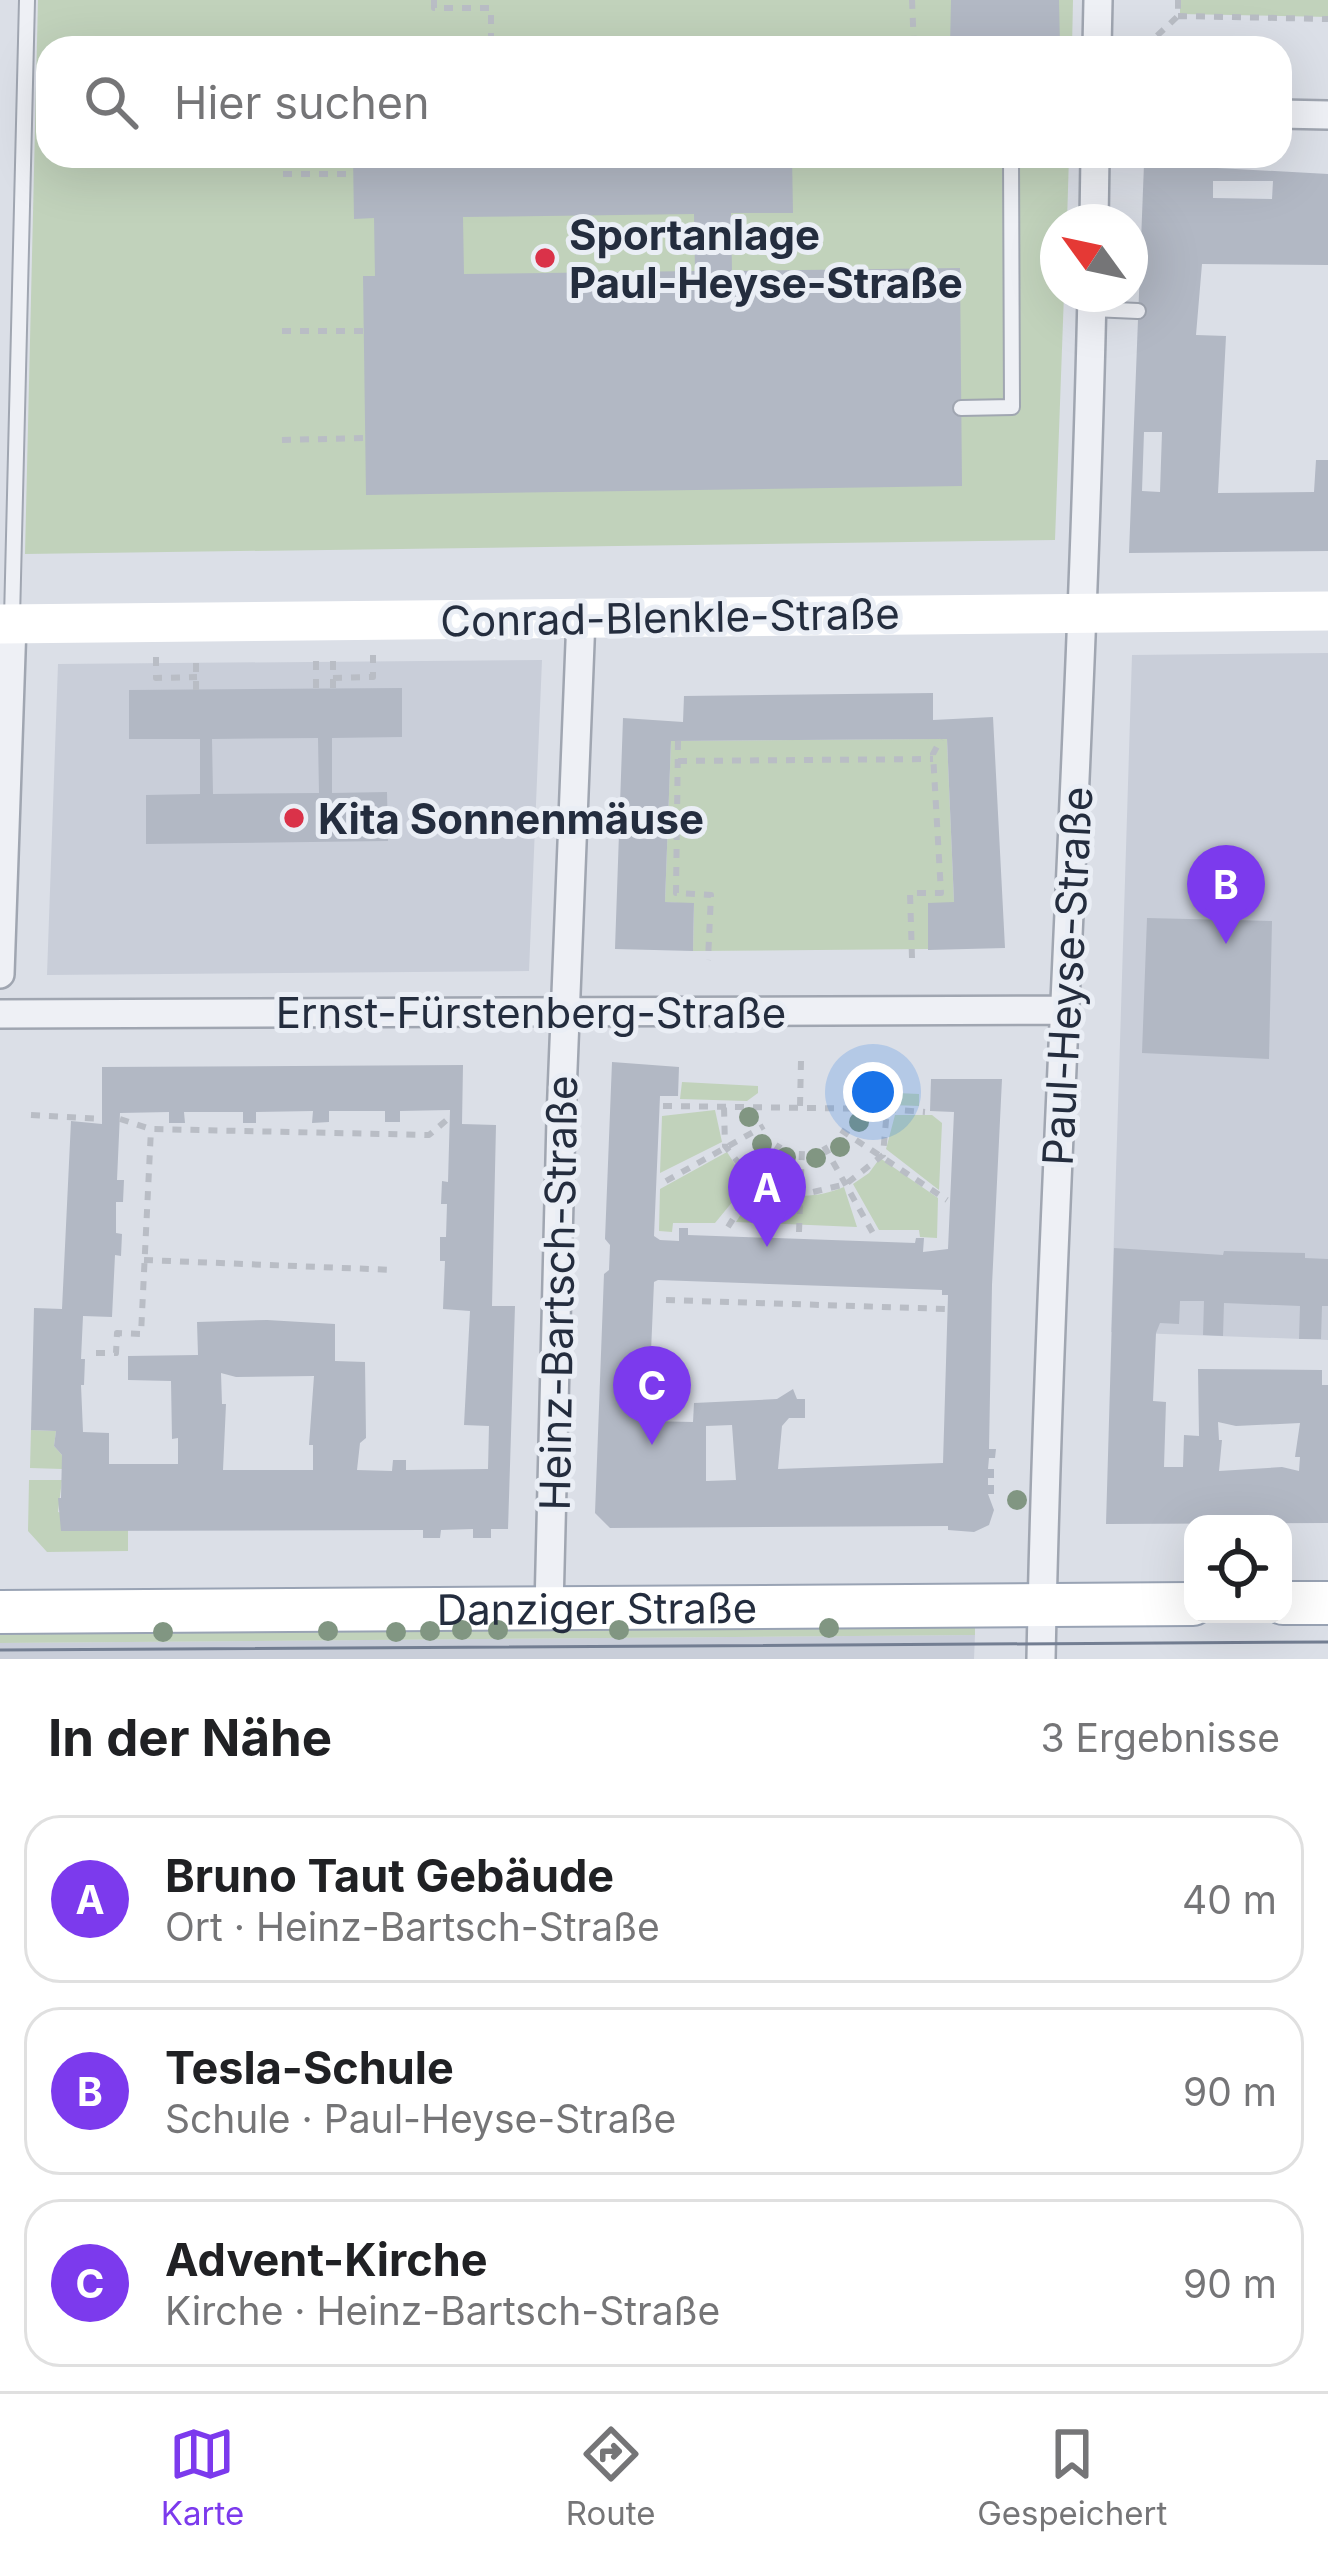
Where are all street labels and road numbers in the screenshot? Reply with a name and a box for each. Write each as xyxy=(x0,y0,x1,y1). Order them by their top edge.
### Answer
street label: Conrad-Blenkle-Straße xyxy=(440,587,900,647)
street label: Paul-Heyse-Straße xyxy=(1032,785,1102,1167)
street label: Ernst-Fürstenberg-Straße xyxy=(276,987,786,1038)
street label: Heinz-Bartsch-Straße xyxy=(529,1075,587,1511)
street label: Danziger Straße xyxy=(437,1581,757,1635)

